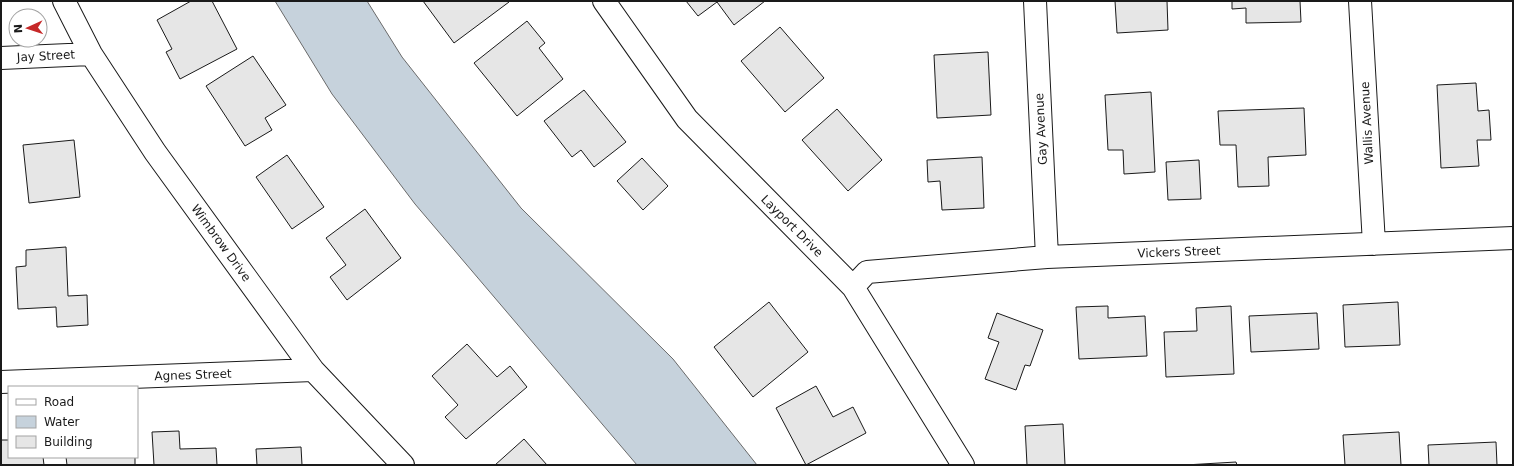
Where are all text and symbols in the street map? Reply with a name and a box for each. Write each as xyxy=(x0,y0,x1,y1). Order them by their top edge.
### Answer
north arrow xyxy=(8,8,48,48)
text: N xyxy=(12,24,25,33)
street label: Jay Street xyxy=(16,47,76,65)
street label: Wallis Avenue xyxy=(1358,81,1376,165)
street label: Gay Avenue xyxy=(1032,93,1050,165)
street label: Layport Drive xyxy=(758,192,826,260)
street label: Wimbrow Drive xyxy=(188,202,254,284)
street label: Vickers Street xyxy=(1137,244,1221,260)
street label: Agnes Street xyxy=(154,367,232,383)
legend xyxy=(8,386,138,458)
text: Road xyxy=(44,395,74,409)
text: Water xyxy=(44,415,80,429)
text: Building xyxy=(44,435,93,449)

